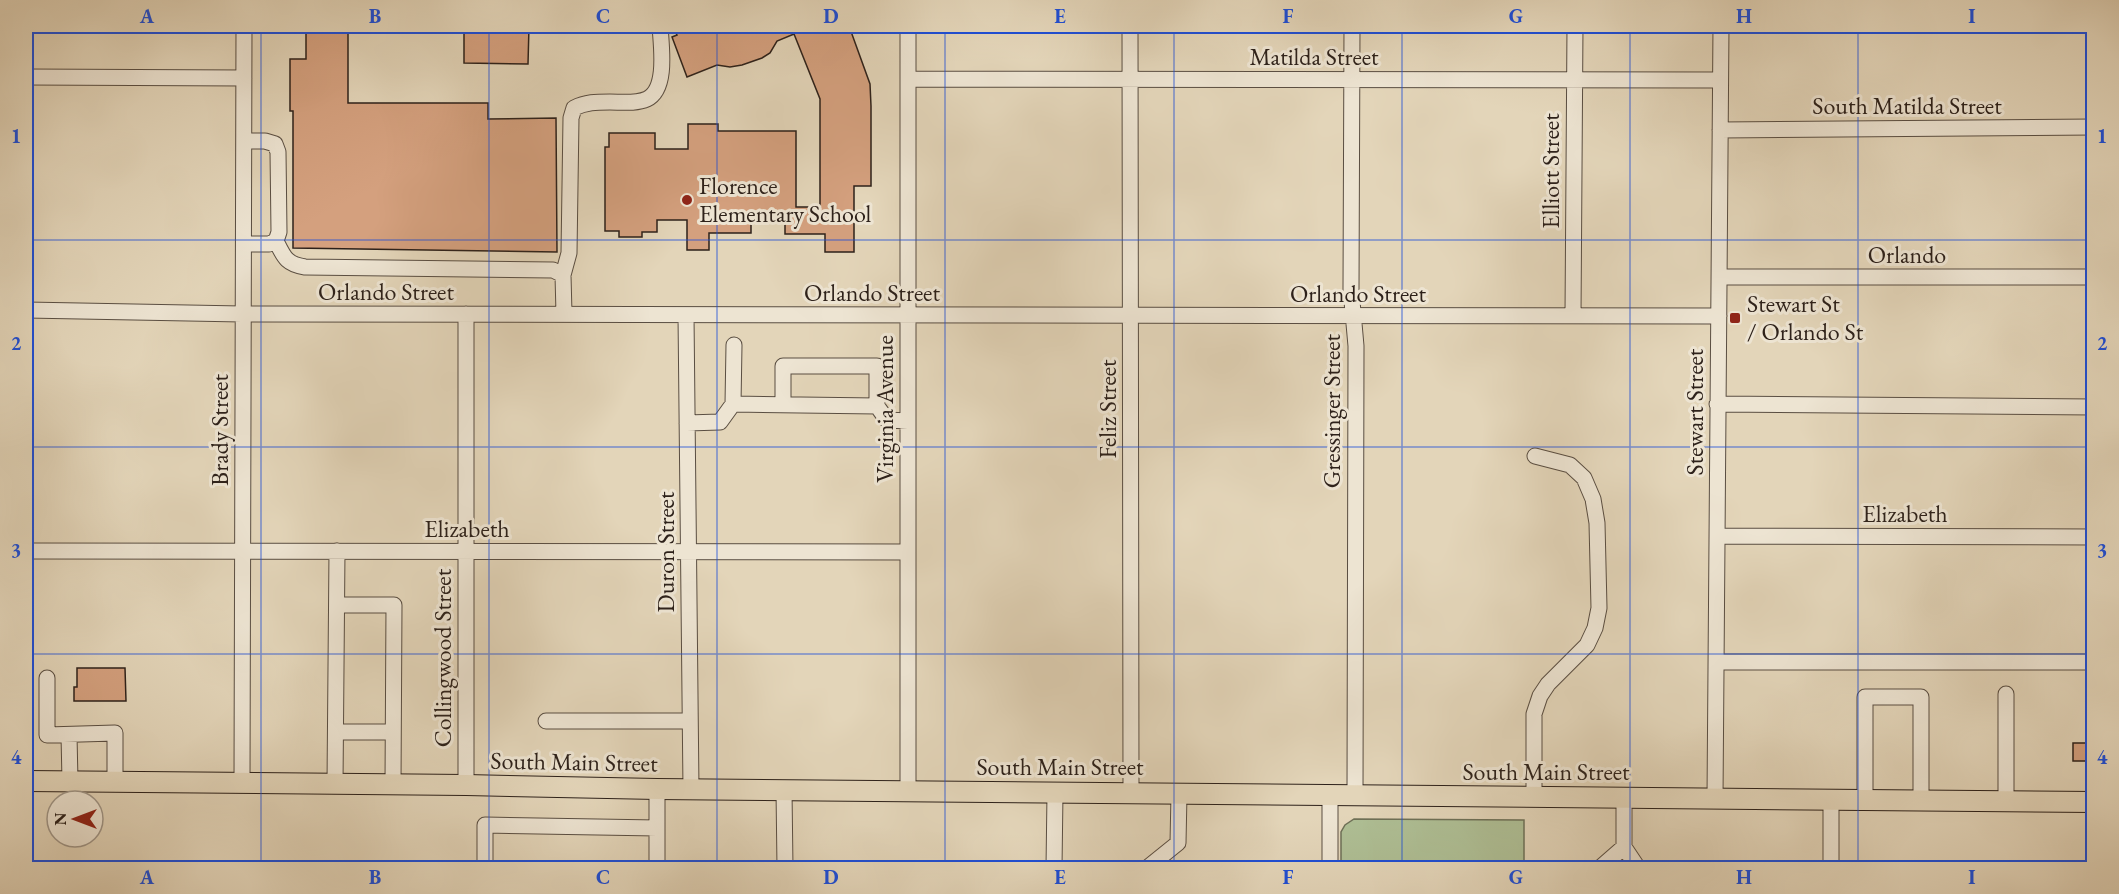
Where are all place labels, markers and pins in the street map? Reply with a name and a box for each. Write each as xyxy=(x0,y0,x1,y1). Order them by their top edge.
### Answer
place label: Florence Elementary School xyxy=(699,170,871,229)
marker: Florence Elementary School xyxy=(680,193,694,207)
place label: Stewart St / Orlando St xyxy=(1747,288,1864,347)
marker: Stewart St / Orlando St xyxy=(1728,311,1742,325)

